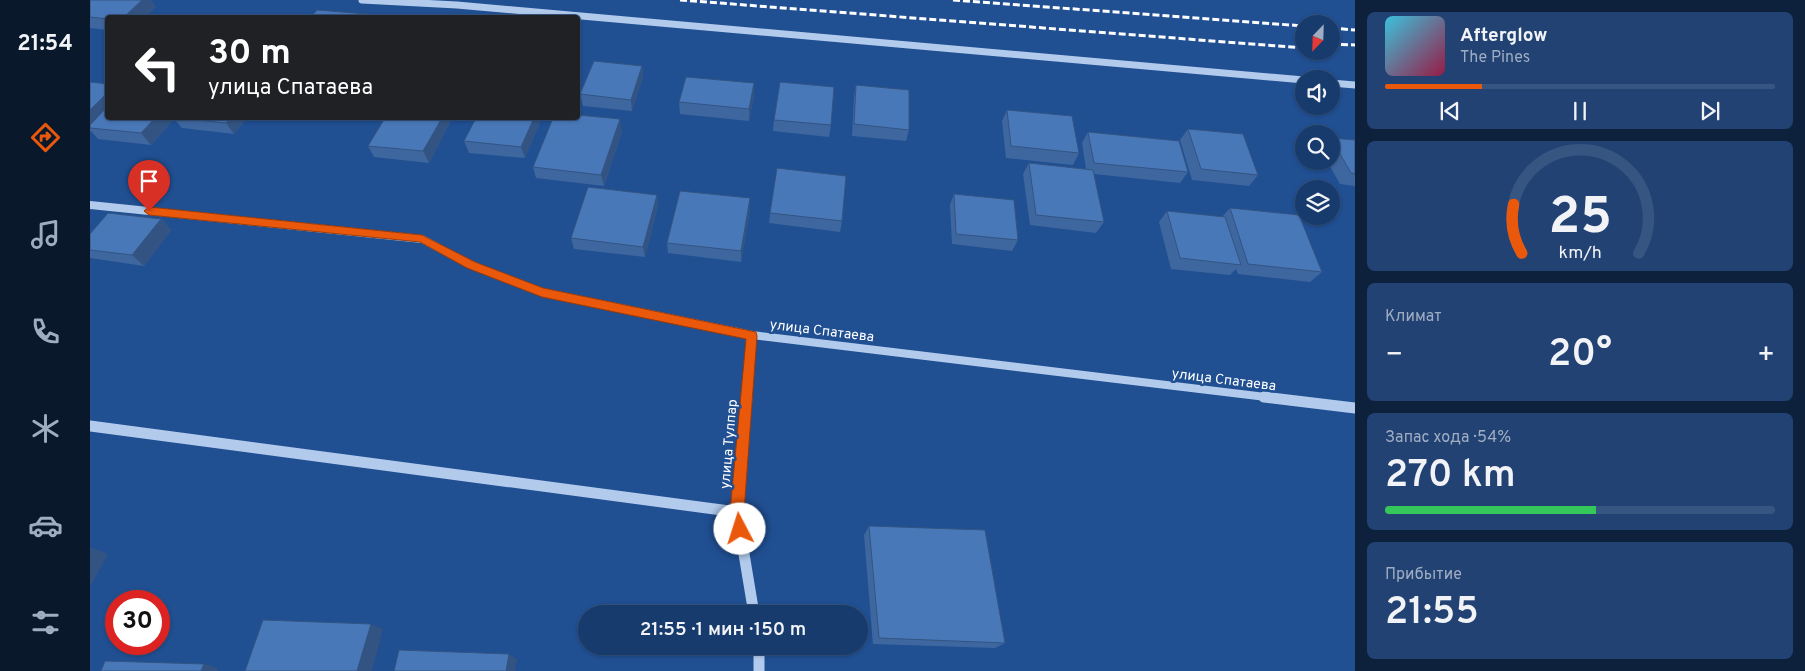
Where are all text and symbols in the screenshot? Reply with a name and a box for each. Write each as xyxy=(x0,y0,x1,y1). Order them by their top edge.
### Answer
north arrow xyxy=(1295,15,1340,60)
map controls xyxy=(1295,15,1340,225)
text: Afterglow xyxy=(1460,24,1548,48)
text: 21:54 xyxy=(17,31,73,58)
text: 30 m xyxy=(208,32,291,76)
icon: left xyxy=(125,35,190,100)
text: The Pines xyxy=(1460,48,1530,68)
button: sound xyxy=(1295,70,1340,115)
text: улица Спатаева xyxy=(208,75,373,102)
icon: previous xyxy=(1436,97,1464,125)
icon: pause xyxy=(1566,97,1594,125)
icon: next xyxy=(1696,97,1724,125)
icon: directions xyxy=(28,120,63,155)
button: search xyxy=(1295,125,1340,170)
pin xyxy=(128,160,170,211)
icon: arrive xyxy=(135,167,163,195)
button: layers xyxy=(1295,180,1340,225)
text: 25 xyxy=(1548,186,1612,252)
icon: music xyxy=(28,217,63,252)
text: km/h xyxy=(1558,242,1602,265)
text: Климат xyxy=(1385,307,1442,327)
icon: phone xyxy=(28,314,63,349)
street label: улица Спатаева xyxy=(769,317,875,346)
text: 20° xyxy=(1548,331,1612,380)
text: − xyxy=(1385,338,1403,374)
text: + xyxy=(1757,338,1775,374)
street label: улица Спатаева xyxy=(1171,366,1277,395)
street label: улица Тулпар xyxy=(717,398,742,490)
icon: climate xyxy=(28,411,63,446)
text: Запас хода · 54% xyxy=(1385,428,1511,448)
text: 270 km xyxy=(1385,452,1516,501)
position arrow xyxy=(713,502,765,554)
icon: car xyxy=(28,508,63,543)
text: Прибытие xyxy=(1385,565,1462,585)
text: 21:55 xyxy=(1385,589,1479,638)
speed limit sign: 30 xyxy=(105,590,170,655)
icon: filters xyxy=(28,605,63,640)
text: 21:55 · 1 мин · 150 m xyxy=(640,618,806,642)

